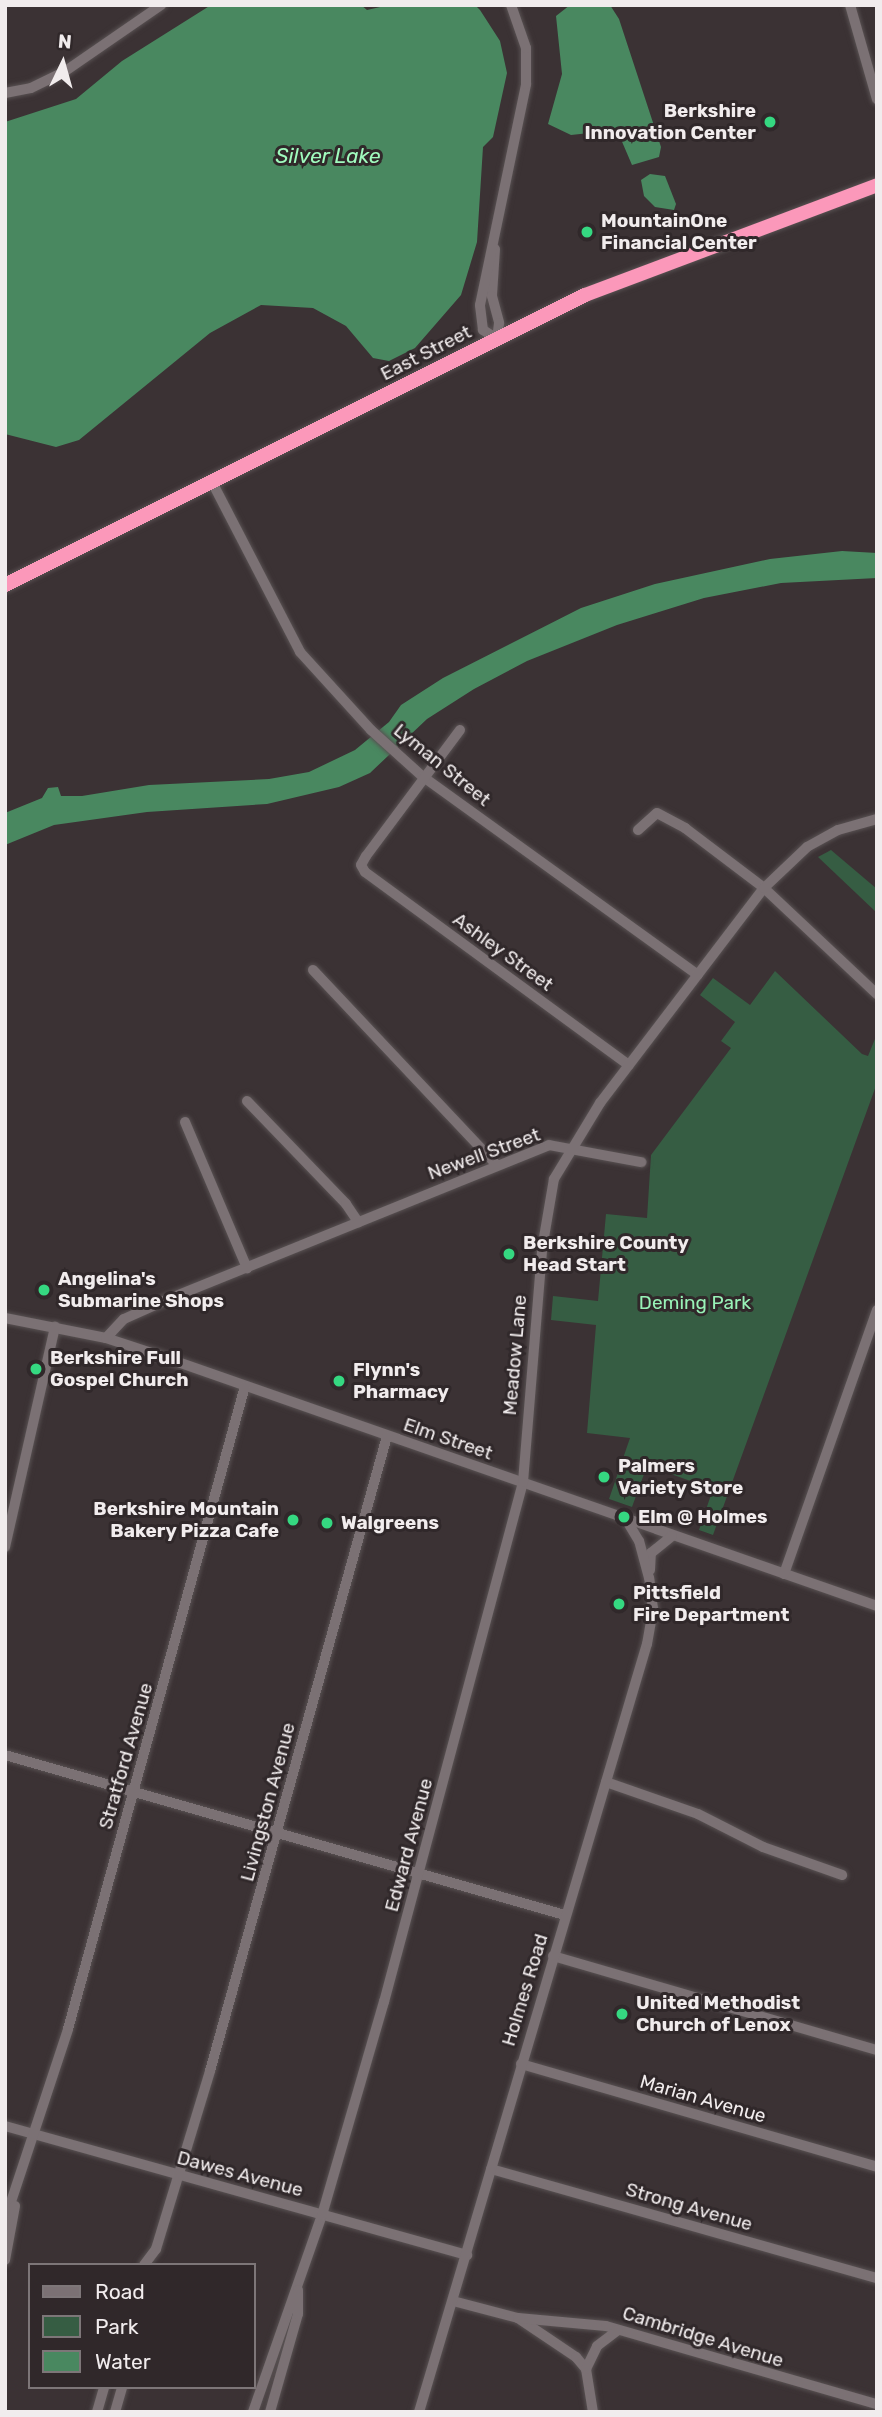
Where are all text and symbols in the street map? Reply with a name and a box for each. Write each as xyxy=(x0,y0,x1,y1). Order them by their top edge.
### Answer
north arrow xyxy=(28,28,98,98)
text: N xyxy=(57,30,73,54)
place label: Berkshire Innovation Center xyxy=(584,100,756,144)
marker: Berkshire Innovation Center xyxy=(762,114,778,130)
water label: Silver Lake xyxy=(275,143,381,169)
place label: MountainOne Financial Center xyxy=(601,210,757,254)
marker: MountainOne Financial Center xyxy=(579,224,595,240)
street label: East Street xyxy=(377,320,475,386)
street label: Lyman Street xyxy=(389,719,495,811)
street label: Ashley Street xyxy=(448,908,558,996)
street label: Newell Street xyxy=(425,1123,543,1185)
place label: Berkshire County Head Start xyxy=(523,1232,689,1276)
marker: Berkshire County Head Start xyxy=(501,1246,517,1262)
place label: Angelina's Submarine Shops xyxy=(58,1268,224,1312)
marker: Angelina's Submarine Shops xyxy=(36,1282,52,1298)
park label: Deming Park xyxy=(639,1292,751,1314)
street label: Meadow Lane xyxy=(498,1294,532,1416)
place label: Berkshire Full Gospel Church xyxy=(50,1347,189,1391)
place label: Flynn's Pharmacy xyxy=(353,1359,449,1403)
marker: Berkshire Full Gospel Church xyxy=(28,1361,44,1377)
marker: Flynn's Pharmacy xyxy=(331,1373,347,1389)
street label: Elm Street xyxy=(401,1413,495,1465)
place label: Palmers Variety Store xyxy=(618,1455,744,1499)
marker: Palmers Variety Store xyxy=(596,1469,612,1485)
place label: Berkshire Mountain Bakery Pizza Cafe xyxy=(93,1498,279,1542)
place label: Elm @ Holmes xyxy=(638,1506,768,1528)
marker: Elm @ Holmes xyxy=(616,1509,632,1525)
marker: Berkshire Mountain Bakery Pizza Cafe xyxy=(285,1512,301,1528)
place label: Walgreens xyxy=(341,1512,439,1534)
marker: Walgreens xyxy=(319,1515,335,1531)
place label: Pittsfield Fire Department xyxy=(633,1582,789,1626)
marker: Pittsfield Fire Department xyxy=(611,1596,627,1612)
street label: Stratford Avenue xyxy=(94,1680,158,1832)
street label: Livingston Avenue xyxy=(236,1720,300,1884)
street label: Edward Avenue xyxy=(380,1776,438,1914)
street label: Holmes Road xyxy=(497,1931,553,2049)
place label: United Methodist Church of Lenox xyxy=(636,1992,800,2036)
marker: United Methodist Church of Lenox xyxy=(614,2006,630,2022)
street label: Marian Avenue xyxy=(637,2070,769,2128)
street label: Dawes Avenue xyxy=(174,2146,306,2202)
street label: Strong Avenue xyxy=(623,2178,755,2236)
legend xyxy=(28,2263,256,2389)
text: Road xyxy=(95,2279,145,2304)
street label: Cambridge Avenue xyxy=(620,2302,786,2372)
text: Park xyxy=(95,2314,139,2339)
text: Water xyxy=(95,2349,151,2374)

